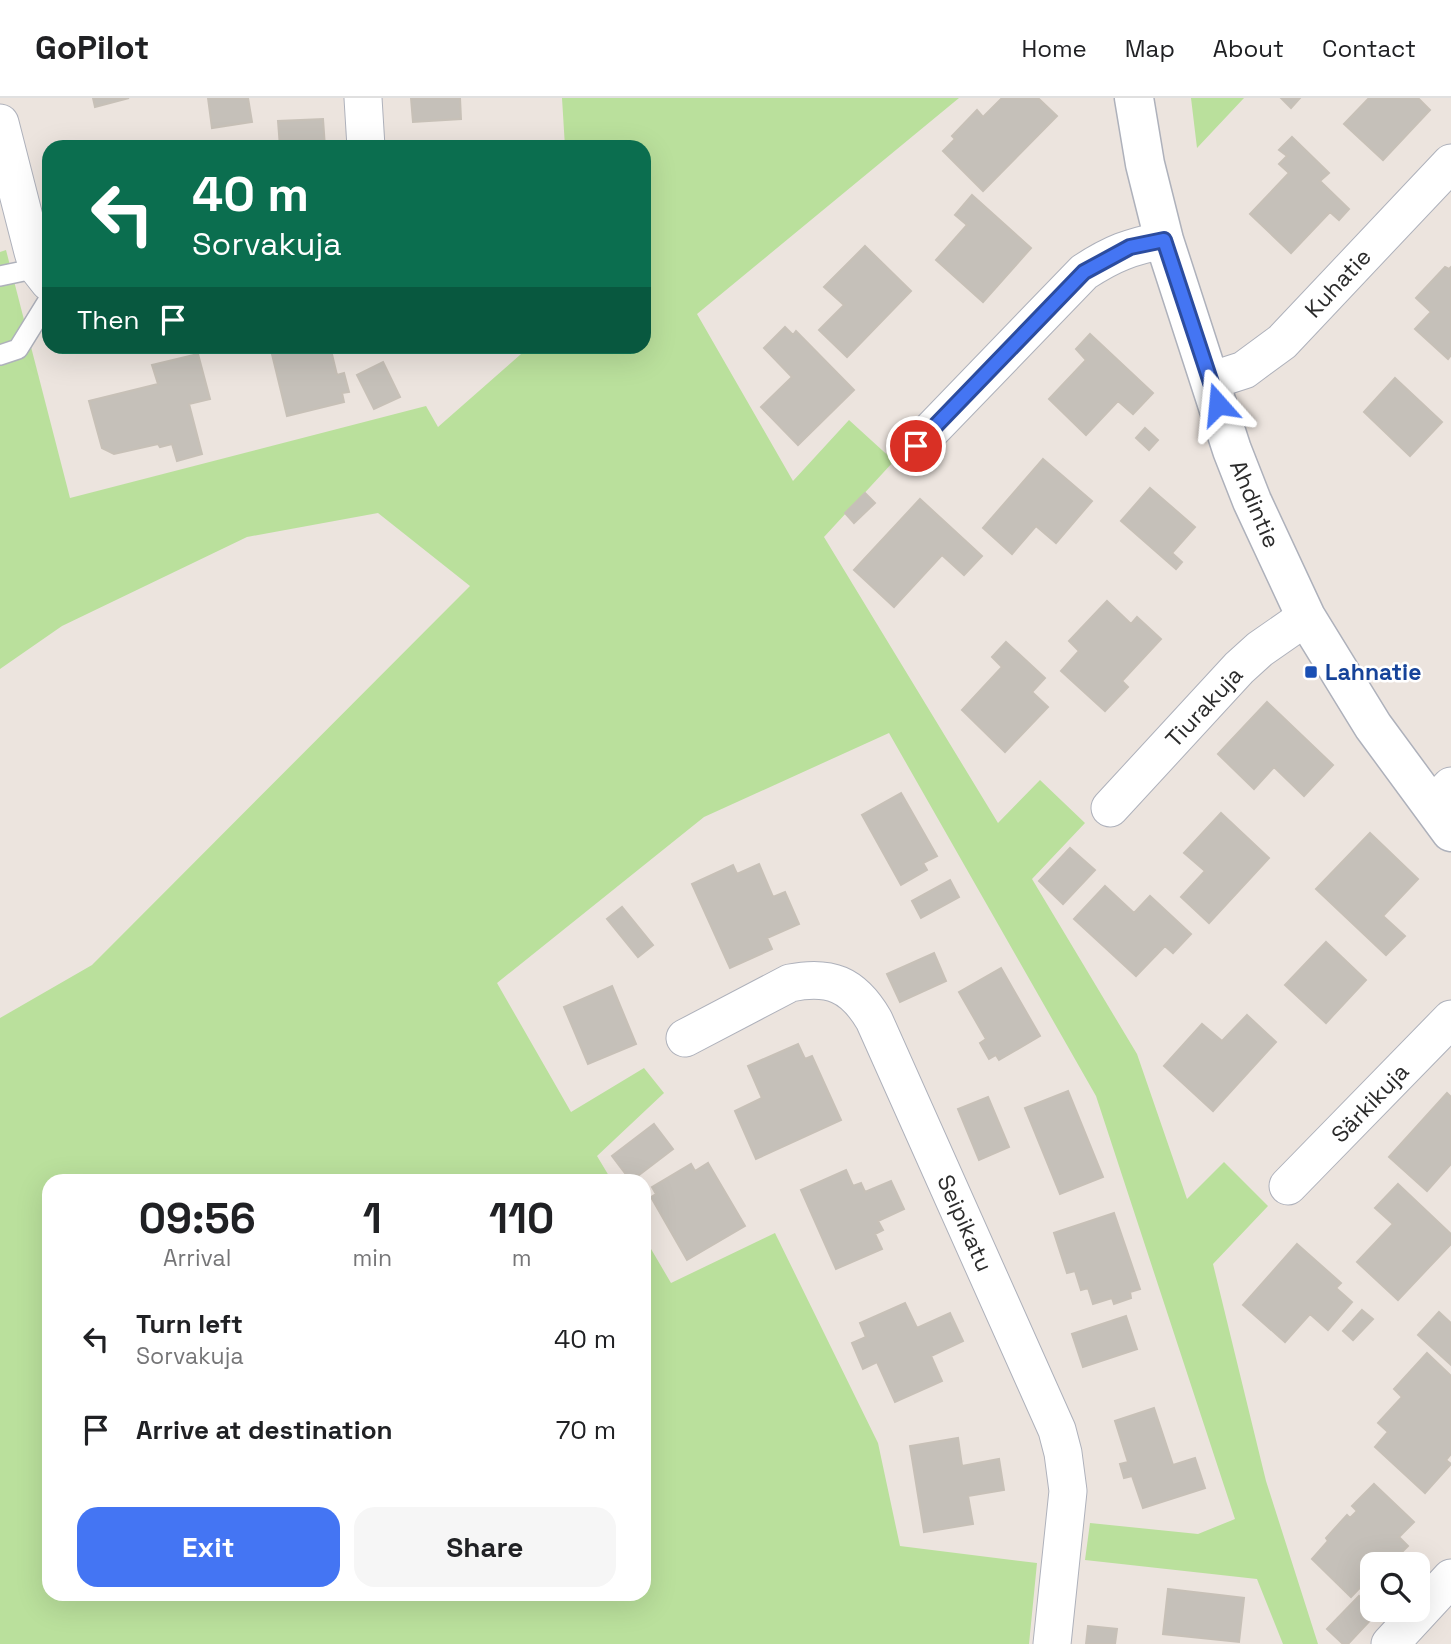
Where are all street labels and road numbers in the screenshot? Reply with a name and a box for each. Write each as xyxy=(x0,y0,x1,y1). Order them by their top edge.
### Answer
street label: Kuhatie xyxy=(1298,242,1378,324)
street label: Ahdintie xyxy=(1223,455,1287,553)
street label: Tiurakuja xyxy=(1159,660,1249,754)
street label: Särkikuja xyxy=(1325,1057,1415,1149)
street label: Seipikatu xyxy=(930,1170,1000,1276)

